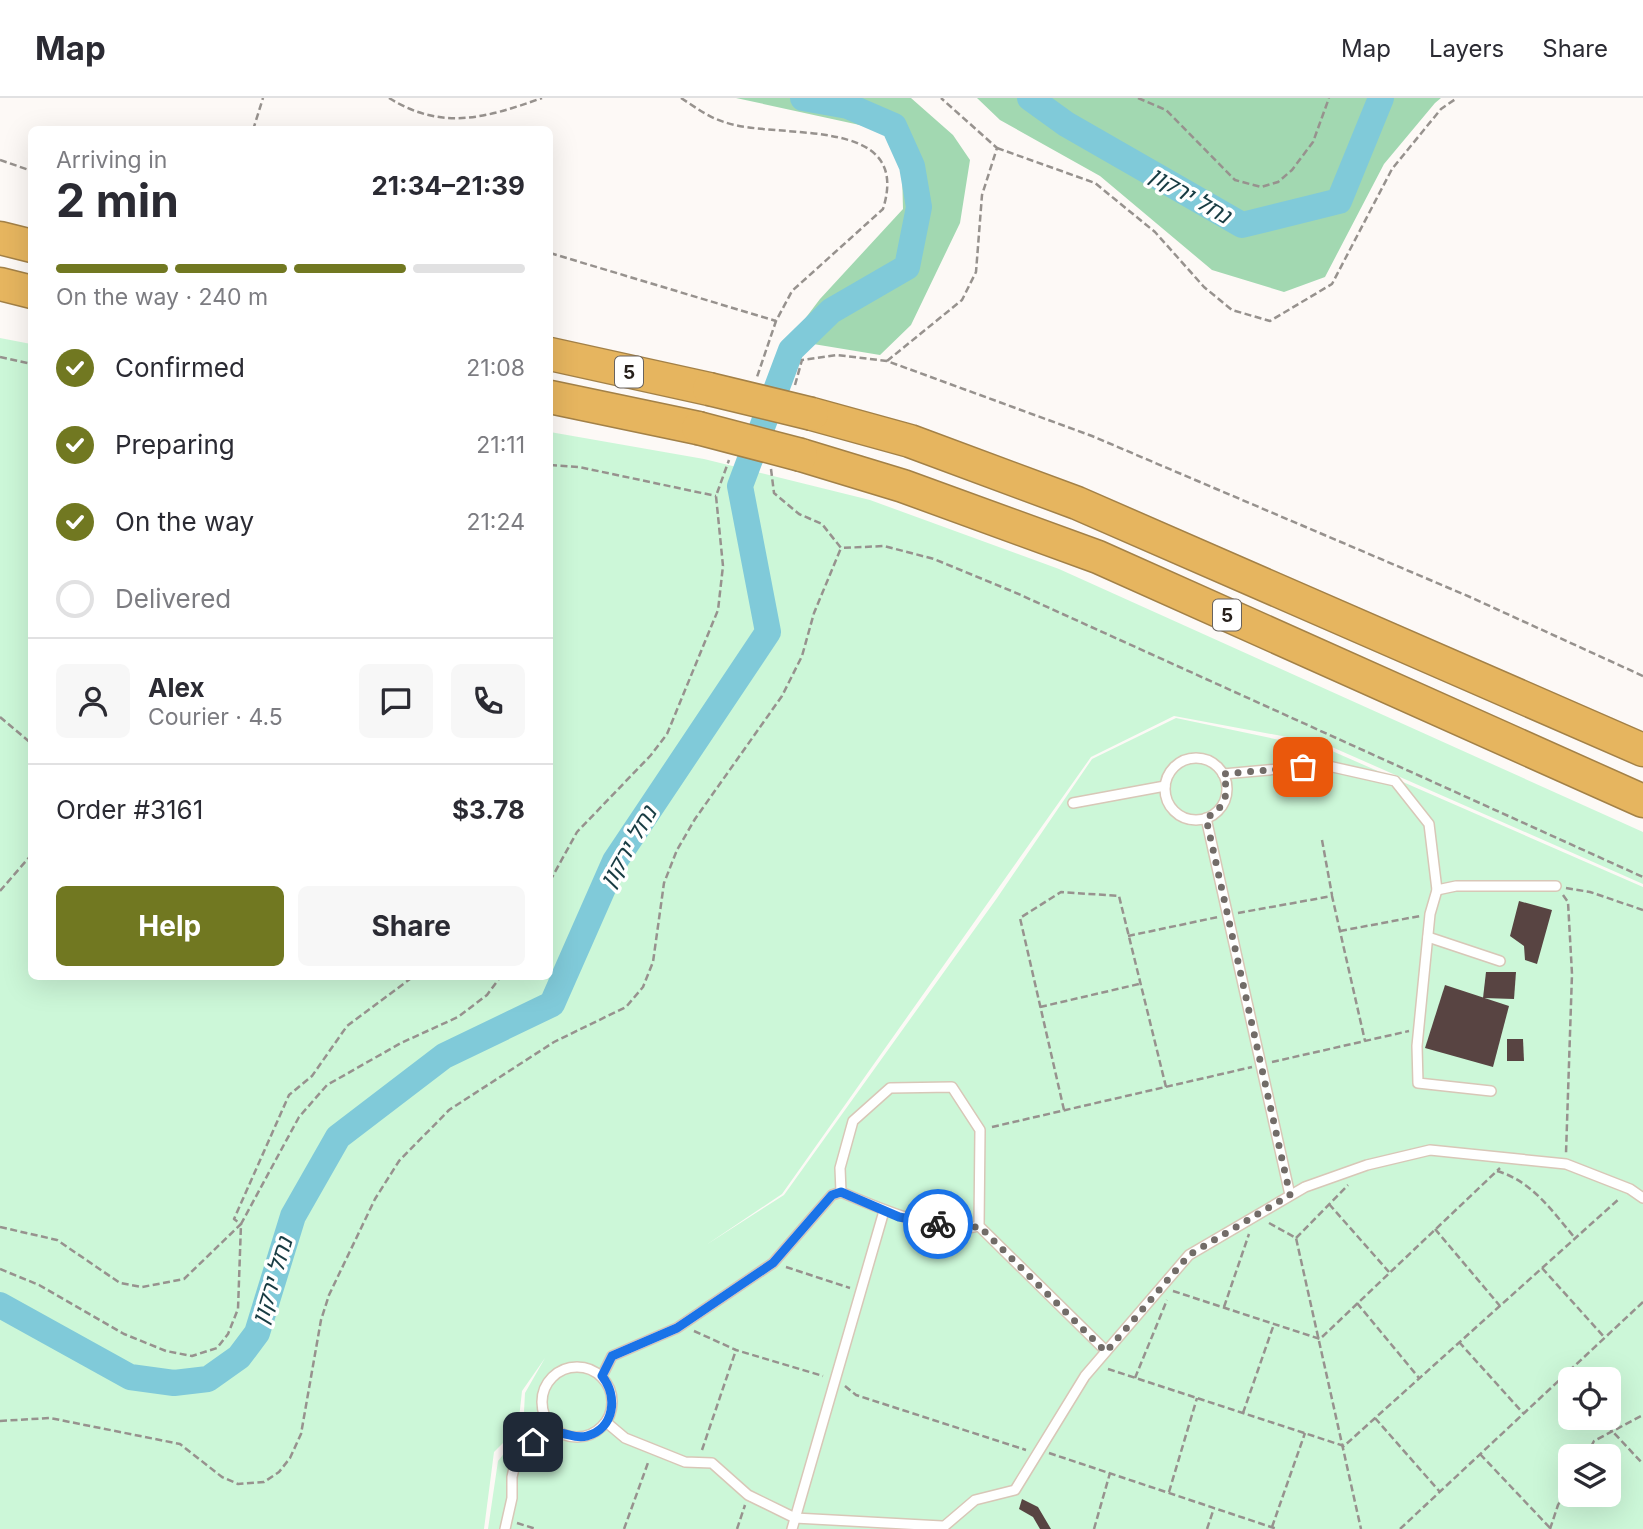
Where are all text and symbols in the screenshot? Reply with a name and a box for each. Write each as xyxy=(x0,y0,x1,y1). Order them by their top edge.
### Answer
text: Map xyxy=(35,28,106,68)
text: Map xyxy=(1341,34,1391,63)
text: Layers xyxy=(1429,34,1504,63)
text: Share xyxy=(1542,34,1608,63)
text: Arriving in xyxy=(56,146,167,174)
water label: נחל ירקון xyxy=(1144,160,1238,231)
text: 21:34–21:39 xyxy=(371,170,525,201)
text: 2 min xyxy=(56,172,179,228)
text: On the way · 240 m xyxy=(56,283,268,311)
icon: check xyxy=(56,349,94,387)
text: Confirmed xyxy=(115,352,245,383)
text: 21:08 xyxy=(466,354,525,382)
road number: 5 xyxy=(615,356,643,388)
icon: check xyxy=(56,426,94,464)
text: Preparing xyxy=(115,429,235,460)
text: 21:11 xyxy=(476,431,525,459)
icon: check xyxy=(56,503,94,541)
text: On the way xyxy=(115,506,254,537)
text: 21:24 xyxy=(466,508,525,536)
text: Delivered xyxy=(115,583,231,614)
road number: 5 xyxy=(1213,600,1241,630)
button: person xyxy=(56,664,130,738)
button: chat xyxy=(359,664,433,738)
button: phone xyxy=(451,664,525,738)
text: Alex xyxy=(148,672,205,703)
text: Courier · 4.5 xyxy=(148,703,283,731)
pin xyxy=(1273,737,1333,797)
icon: bag xyxy=(1284,748,1322,786)
text: Order #3161 xyxy=(56,794,203,825)
text: $3.78 xyxy=(452,794,525,825)
water label: נחל ירקון xyxy=(593,799,664,893)
button: Help xyxy=(56,886,284,966)
button: Share xyxy=(298,886,525,966)
courier xyxy=(903,1189,973,1259)
icon: bike xyxy=(919,1205,957,1243)
water label: נחל ירקון xyxy=(246,1232,299,1328)
map controls xyxy=(1558,1367,1621,1507)
button: locate xyxy=(1558,1367,1621,1430)
pin xyxy=(503,1412,563,1472)
icon: home xyxy=(514,1423,552,1461)
button: layers xyxy=(1558,1444,1621,1507)

